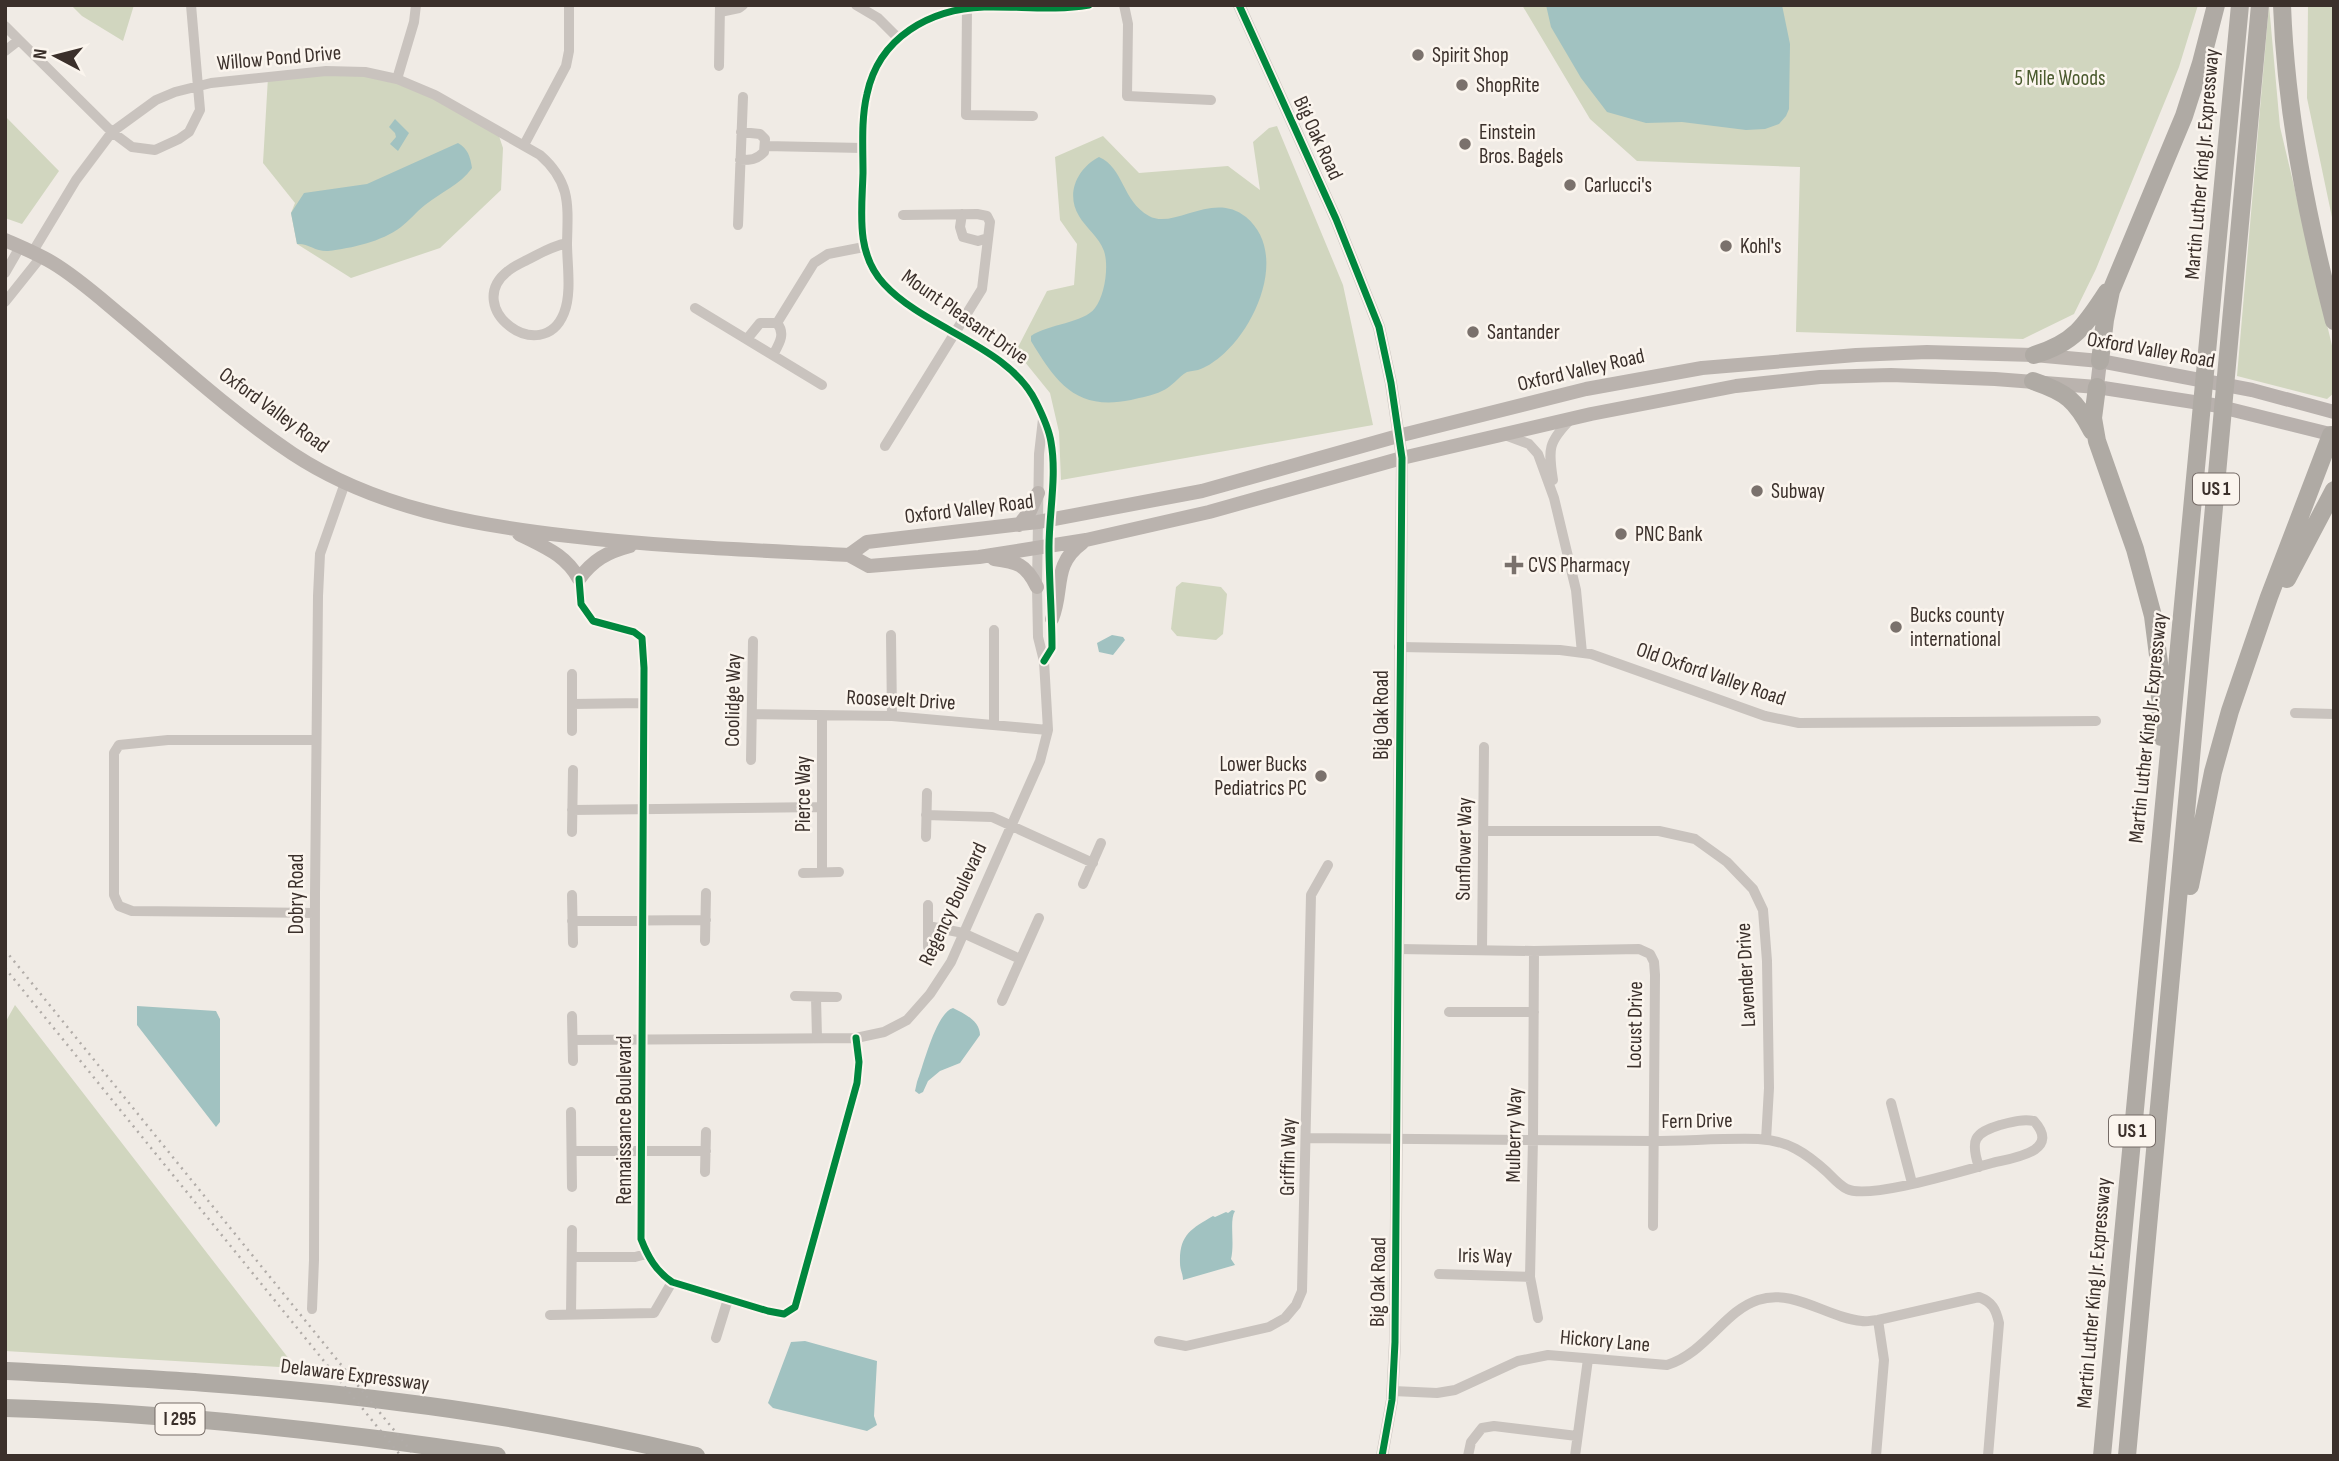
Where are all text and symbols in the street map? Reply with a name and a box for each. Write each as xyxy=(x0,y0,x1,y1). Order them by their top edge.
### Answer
north arrow xyxy=(21,21,91,91)
street label: Willow Pond Drive xyxy=(216,40,342,76)
place label: Spirit Shop xyxy=(1432,43,1509,68)
marker: Spirit Shop xyxy=(1410,47,1426,63)
text: N xyxy=(29,48,53,61)
street label: Martin Luther King Jr. Expressway xyxy=(2179,48,2225,280)
park label: 5 Mile Woods xyxy=(2015,66,2105,91)
place label: ShopRite xyxy=(1476,73,1540,98)
marker: ShopRite xyxy=(1454,77,1470,93)
street label: Big Oak Road xyxy=(1288,92,1348,184)
place label: Einstein Bros. Bagels xyxy=(1479,120,1563,169)
marker: Einstein Bros. Bagels xyxy=(1457,136,1473,152)
place label: Carlucci's xyxy=(1584,173,1652,198)
marker: Carlucci's xyxy=(1562,177,1578,193)
place label: Kohl's xyxy=(1740,234,1782,259)
marker: Kohl's xyxy=(1718,238,1734,254)
street label: Mount Pleasant Drive xyxy=(897,264,1033,370)
place label: Santander xyxy=(1487,320,1560,345)
marker: Santander xyxy=(1465,324,1481,340)
street label: Oxford Valley Road xyxy=(2085,326,2217,374)
street label: Oxford Valley Road xyxy=(1515,343,1647,397)
street label: Oxford Valley Road xyxy=(214,362,334,458)
road number: US 1 xyxy=(2193,474,2239,504)
place label: Subway xyxy=(1771,479,1825,504)
marker: Subway xyxy=(1749,483,1765,499)
street label: Oxford Valley Road xyxy=(903,489,1035,529)
place label: PNC Bank xyxy=(1635,522,1703,547)
marker: PNC Bank xyxy=(1613,526,1629,542)
place label: CVS Pharmacy xyxy=(1528,553,1630,578)
marker: CVS Pharmacy xyxy=(1506,557,1522,573)
place label: Bucks county international xyxy=(1910,603,2005,652)
street label: Martin Luther King Jr. Expressway xyxy=(2123,612,2173,844)
marker: Bucks county international xyxy=(1888,619,1904,635)
street label: Old Oxford Valley Road xyxy=(1633,637,1789,711)
street label: Coolidge Way xyxy=(720,653,746,747)
street label: Big Oak Road xyxy=(1369,670,1394,760)
street label: Roosevelt Drive xyxy=(846,685,956,715)
place label: Lower Bucks Pediatrics PC xyxy=(1214,752,1307,801)
street label: Pierce Way xyxy=(791,756,816,832)
marker: Lower Bucks Pediatrics PC xyxy=(1313,768,1329,784)
street label: Sunflower Way xyxy=(1451,797,1477,901)
street label: Regency Boulevard xyxy=(914,839,992,969)
street label: Dobry Road xyxy=(284,854,309,934)
street label: Lavender Drive xyxy=(1731,922,1761,1028)
street label: Locust Drive xyxy=(1622,981,1648,1069)
street label: Rennaissance Boulevard xyxy=(612,1035,637,1205)
street label: Mulberry Way xyxy=(1501,1087,1527,1183)
street label: Fern Drive xyxy=(1661,1108,1733,1134)
road number: US 1 xyxy=(2109,1116,2155,1147)
street label: Griffin Way xyxy=(1275,1118,1301,1196)
street label: Martin Luther King Jr. Expressway xyxy=(2071,1177,2117,1409)
street label: Big Oak Road xyxy=(1365,1237,1391,1327)
street label: Iris Way xyxy=(1458,1243,1512,1269)
street label: Hickory Lane xyxy=(1559,1325,1651,1357)
street label: Delaware Expressway xyxy=(279,1353,431,1397)
road number: I 295 xyxy=(156,1404,204,1434)

